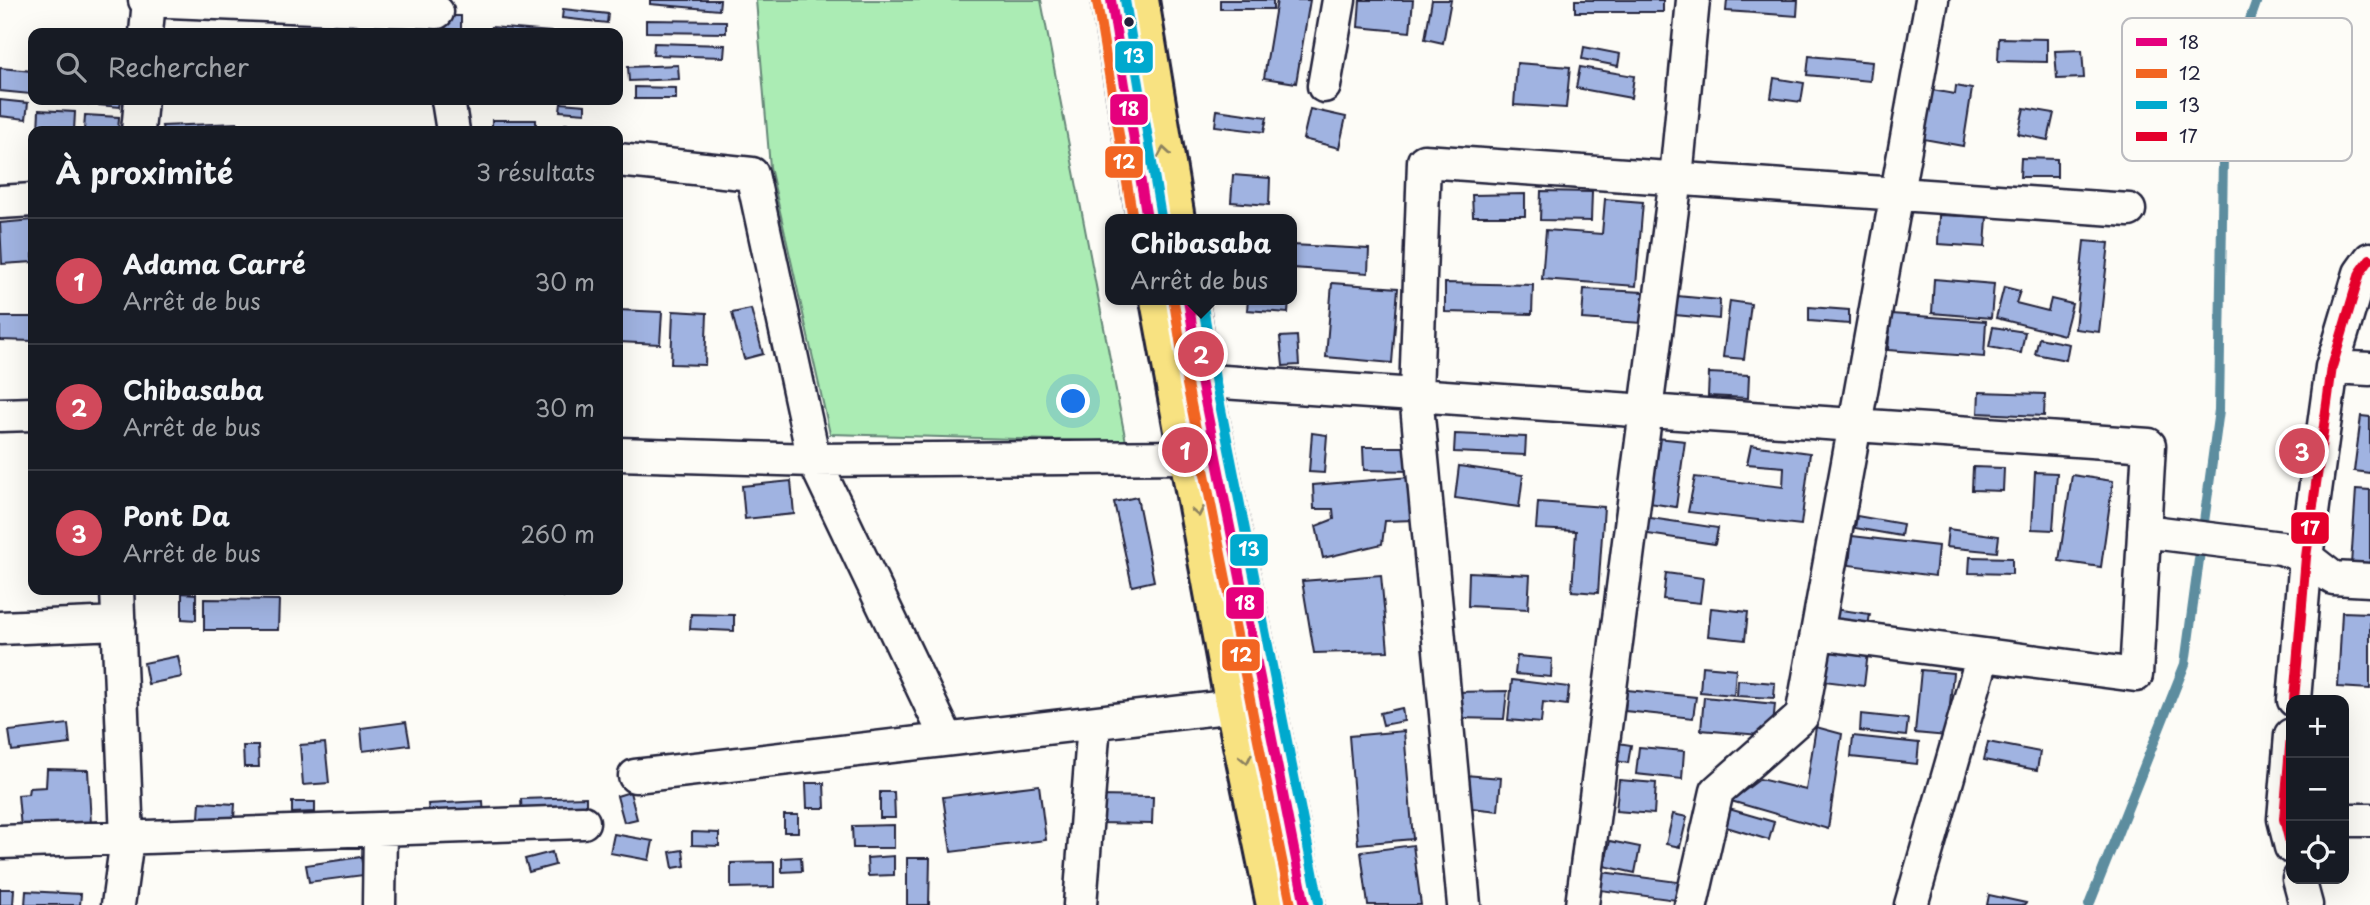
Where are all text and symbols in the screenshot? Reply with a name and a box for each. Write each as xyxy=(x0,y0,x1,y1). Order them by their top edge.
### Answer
unlabelled marker xyxy=(1122,15,1136,29)
legend xyxy=(2122,18,2352,161)
text: 18 xyxy=(2179,27,2199,55)
search box xyxy=(28,28,623,105)
line badge: 13 xyxy=(1114,40,1154,74)
text: 13 xyxy=(1123,41,1145,69)
text: Rechercher xyxy=(108,47,249,86)
icon: search xyxy=(52,48,90,86)
text: 12 xyxy=(2179,58,2201,86)
text: 13 xyxy=(2179,90,2200,118)
line badge: 18 xyxy=(1109,93,1149,126)
text: 18 xyxy=(1119,94,1140,122)
text: 17 xyxy=(2179,121,2198,149)
line badge: 12 xyxy=(1104,145,1144,179)
one-way arrow xyxy=(1157,146,1172,158)
text: 12 xyxy=(1113,147,1135,175)
text: À proximité xyxy=(56,149,233,194)
text: 3 résultats xyxy=(476,154,595,189)
popup xyxy=(1105,214,1297,305)
text: Chibasaba xyxy=(1131,223,1271,262)
text: Adama Carré xyxy=(123,244,306,283)
text: Arrêt de bus xyxy=(1131,262,1268,297)
text: 1 xyxy=(74,264,85,299)
text: 30 m xyxy=(534,264,595,299)
text: Arrêt de bus xyxy=(123,283,261,318)
pin: 2 xyxy=(1178,328,1224,380)
text: Chibasaba xyxy=(123,370,264,409)
your location xyxy=(1056,384,1090,418)
text: 2 xyxy=(71,390,87,425)
text: 30 m xyxy=(534,390,595,425)
text: Arrêt de bus xyxy=(123,409,261,444)
pin: 1 xyxy=(1162,424,1208,476)
pin: 3 xyxy=(2279,425,2325,477)
text: Pont Da xyxy=(123,496,230,535)
one-way arrow xyxy=(1190,506,1205,518)
line badge: 17 xyxy=(2290,511,2330,545)
text: 17 xyxy=(2300,513,2320,541)
text: 3 xyxy=(71,516,87,551)
text: 260 m xyxy=(520,516,595,551)
line badge: 13 xyxy=(1229,533,1269,567)
text: 13 xyxy=(1238,534,1260,562)
text: Arrêt de bus xyxy=(123,535,261,570)
line badge: 18 xyxy=(1225,586,1265,620)
text: 18 xyxy=(1235,588,1256,616)
line badge: 12 xyxy=(1221,638,1261,672)
text: 12 xyxy=(1230,640,1252,668)
map controls xyxy=(2286,695,2349,884)
button: + xyxy=(2286,695,2349,758)
one-way arrow xyxy=(1237,753,1252,765)
button: − xyxy=(2286,758,2349,821)
button: locate xyxy=(2286,821,2349,884)

